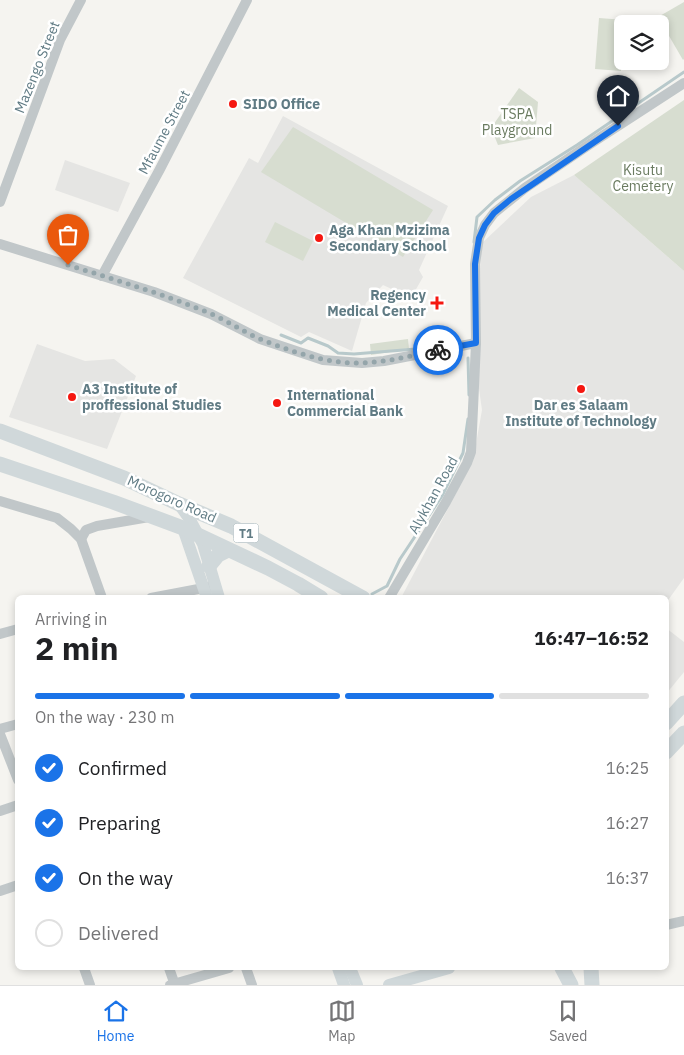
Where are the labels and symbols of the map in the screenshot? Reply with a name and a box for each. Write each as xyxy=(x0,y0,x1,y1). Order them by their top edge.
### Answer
street label: Mazengo Street xyxy=(10,18,64,116)
pin xyxy=(597,75,639,126)
street label: Mfaume Street xyxy=(134,87,194,177)
place label: SIDO Office xyxy=(243,95,320,113)
marker: SIDO Office xyxy=(227,98,239,110)
park label: TSPA Playground xyxy=(482,105,552,139)
park label: Kisutu Cemetery xyxy=(612,161,674,195)
pin xyxy=(47,214,89,265)
place label: Aga Khan Mzizima Secondary School xyxy=(329,221,450,255)
marker: Aga Khan Mzizima Secondary School xyxy=(313,232,325,244)
place label: Regency Medical Center xyxy=(327,286,427,320)
marker: Regency Medical Center xyxy=(430,296,444,310)
courier xyxy=(413,325,463,375)
place label: A3 Institute of proffessional Studies xyxy=(82,380,221,414)
marker: Dar es Salaam Institute of Technology xyxy=(575,383,587,395)
place label: International Commercial Bank xyxy=(287,386,404,420)
marker: A3 Institute of proffessional Studies xyxy=(66,391,78,403)
place label: Dar es Salaam Institute of Technology xyxy=(505,396,657,430)
marker: International Commercial Bank xyxy=(271,397,283,409)
street label: Alykhan Road xyxy=(404,453,462,537)
street label: Morogoro Road xyxy=(125,471,219,527)
road number: T1 xyxy=(234,524,258,542)

